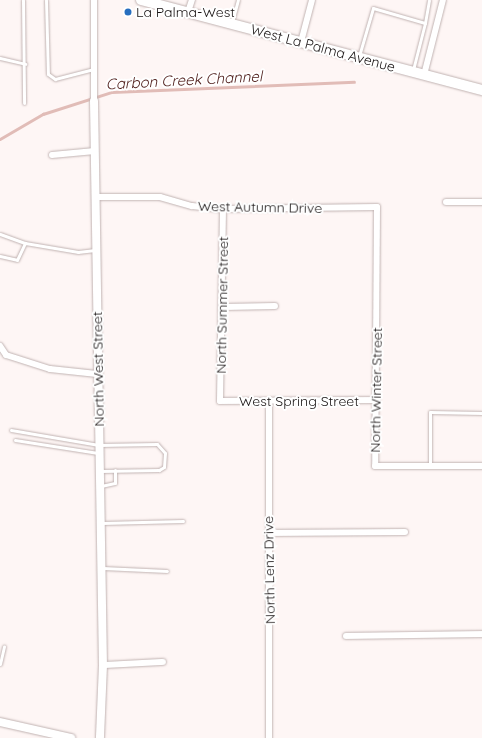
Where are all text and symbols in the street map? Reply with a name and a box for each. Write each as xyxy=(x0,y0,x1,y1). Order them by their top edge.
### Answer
place label: La Palma-West xyxy=(136,4,235,20)
marker: La Palma-West xyxy=(123,7,133,17)
street label: West La Palma Avenue xyxy=(249,21,397,75)
water label: Carbon Creek Channel xyxy=(105,67,263,93)
street label: West Autumn Drive xyxy=(198,198,322,216)
street label: North Summer Street xyxy=(212,236,232,374)
street label: North West Street xyxy=(89,311,107,427)
street label: North Winter Street xyxy=(367,327,385,453)
street label: West Spring Street xyxy=(239,393,359,409)
street label: North Lenz Drive xyxy=(260,516,278,624)

